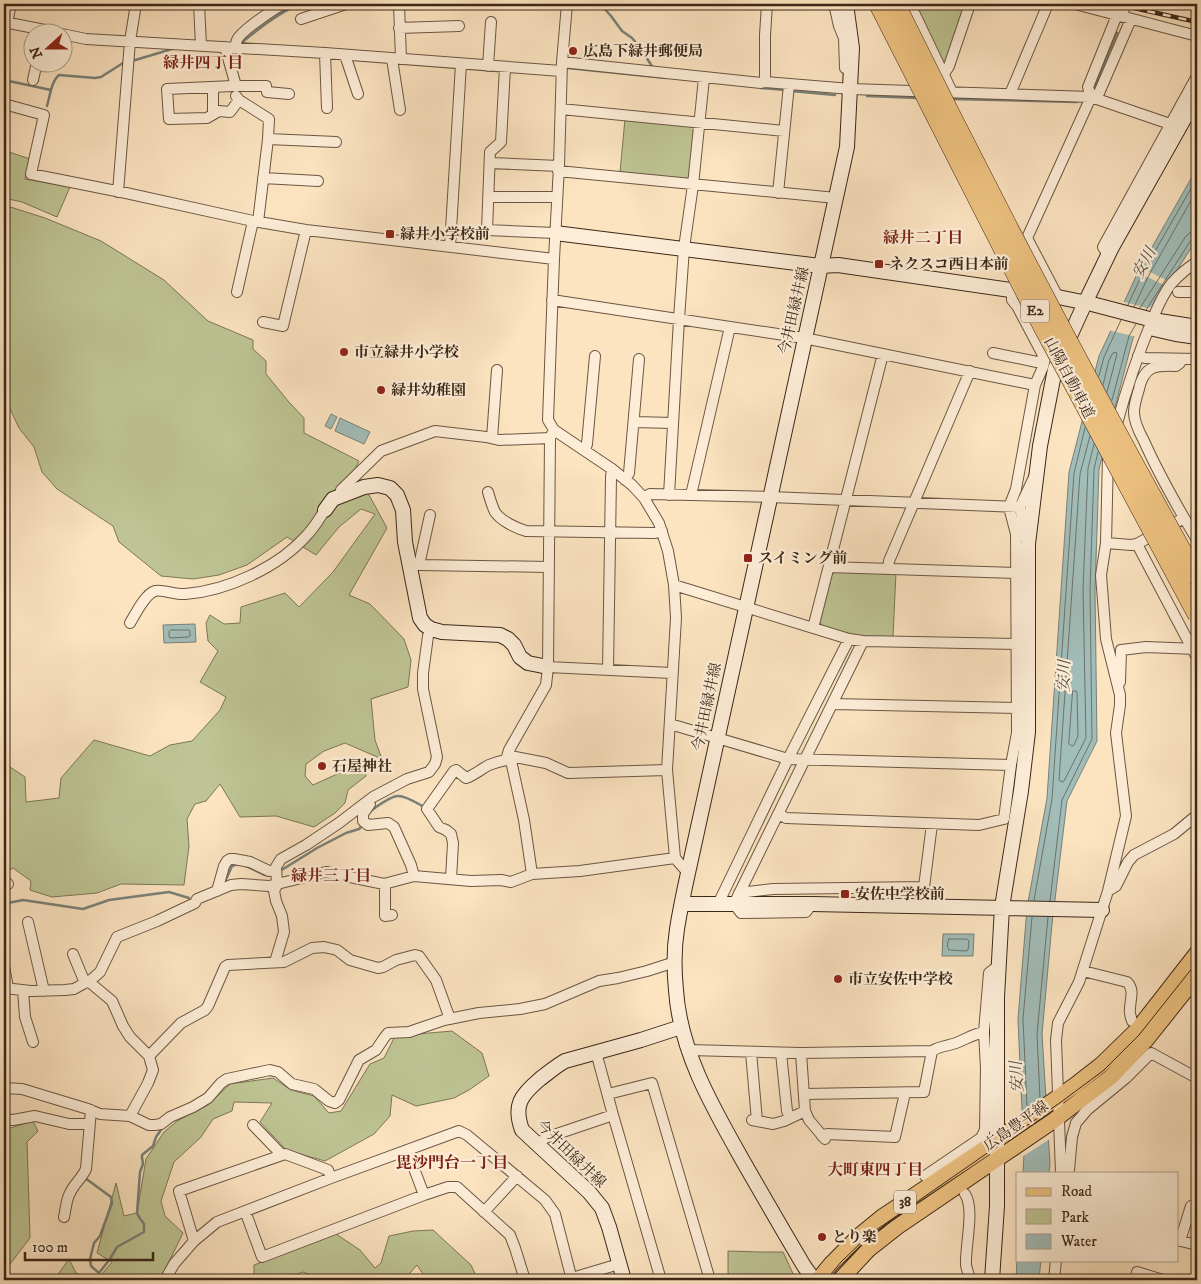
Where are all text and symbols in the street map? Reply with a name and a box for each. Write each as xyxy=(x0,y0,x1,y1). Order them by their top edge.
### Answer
north arrow xyxy=(22,22,72,72)
place label: 広島下緑井郵便局 xyxy=(583,42,703,61)
text: N xyxy=(26,43,47,61)
marker: 広島下緑井郵便局 xyxy=(567,45,579,57)
district label: 緑井四丁目 xyxy=(163,53,243,73)
place label: 緑井小学校前 xyxy=(400,225,490,244)
marker: 緑井小学校前 xyxy=(384,228,396,240)
district label: 緑井二丁目 xyxy=(883,228,963,248)
water label: 安川 xyxy=(1128,242,1161,282)
place label: ネクスコ西日本前 xyxy=(889,255,1009,274)
marker: ネクスコ西日本前 xyxy=(873,258,885,270)
street label: 今井田緑井線 xyxy=(775,265,813,357)
road number: E2 xyxy=(1021,300,1049,322)
street label: 山陽自動車道 xyxy=(1039,334,1099,422)
place label: 市立緑井小学校 xyxy=(354,343,459,362)
marker: 市立緑井小学校 xyxy=(338,346,350,358)
place label: 緑井幼稚園 xyxy=(391,381,466,400)
marker: 緑井幼稚園 xyxy=(375,384,387,396)
place label: スイミング前 xyxy=(758,549,847,568)
marker: スイミング前 xyxy=(742,552,754,564)
water label: 安川 xyxy=(1053,658,1075,692)
street label: 今井田緑井線 xyxy=(688,661,726,753)
place label: 石屋神社 xyxy=(332,757,392,776)
marker: 石屋神社 xyxy=(316,760,328,772)
district label: 緑井三丁目 xyxy=(291,866,371,886)
place label: 安佐中学校前 xyxy=(855,885,945,904)
marker: 安佐中学校前 xyxy=(839,888,851,900)
place label: 市立安佐中学校 xyxy=(848,970,953,989)
marker: 市立安佐中学校 xyxy=(832,973,844,985)
water label: 安川 xyxy=(1006,1058,1028,1094)
street label: 広島豊平線 xyxy=(980,1097,1052,1155)
street label: 今井田緑井線 xyxy=(532,1116,610,1192)
district label: 毘沙門台一丁目 xyxy=(396,1153,508,1173)
district label: 大町東四丁目 xyxy=(827,1160,923,1180)
legend xyxy=(1016,1172,1178,1262)
text: Road xyxy=(1061,1182,1093,1201)
road number: 38 xyxy=(894,1190,916,1214)
text: Park xyxy=(1061,1208,1090,1227)
place label: とり楽 xyxy=(832,1228,877,1247)
scale bar xyxy=(25,1229,152,1261)
marker: とり楽 xyxy=(816,1231,828,1243)
text: Water xyxy=(1060,1232,1097,1251)
text: 100 m xyxy=(32,1238,68,1257)

